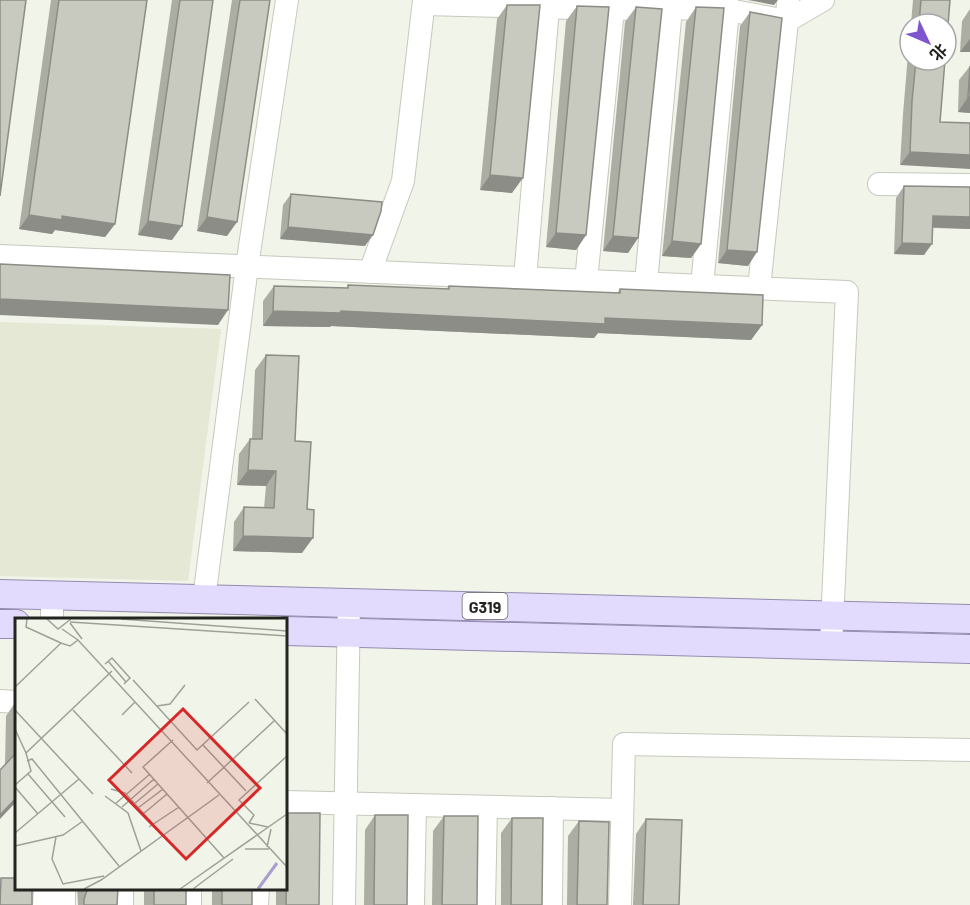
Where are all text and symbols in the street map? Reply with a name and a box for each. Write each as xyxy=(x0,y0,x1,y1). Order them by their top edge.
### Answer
north arrow xyxy=(898,12,958,72)
text: 北 xyxy=(927,40,952,65)
road number: G319 xyxy=(462,593,508,619)
inset map xyxy=(15,618,286,890)

